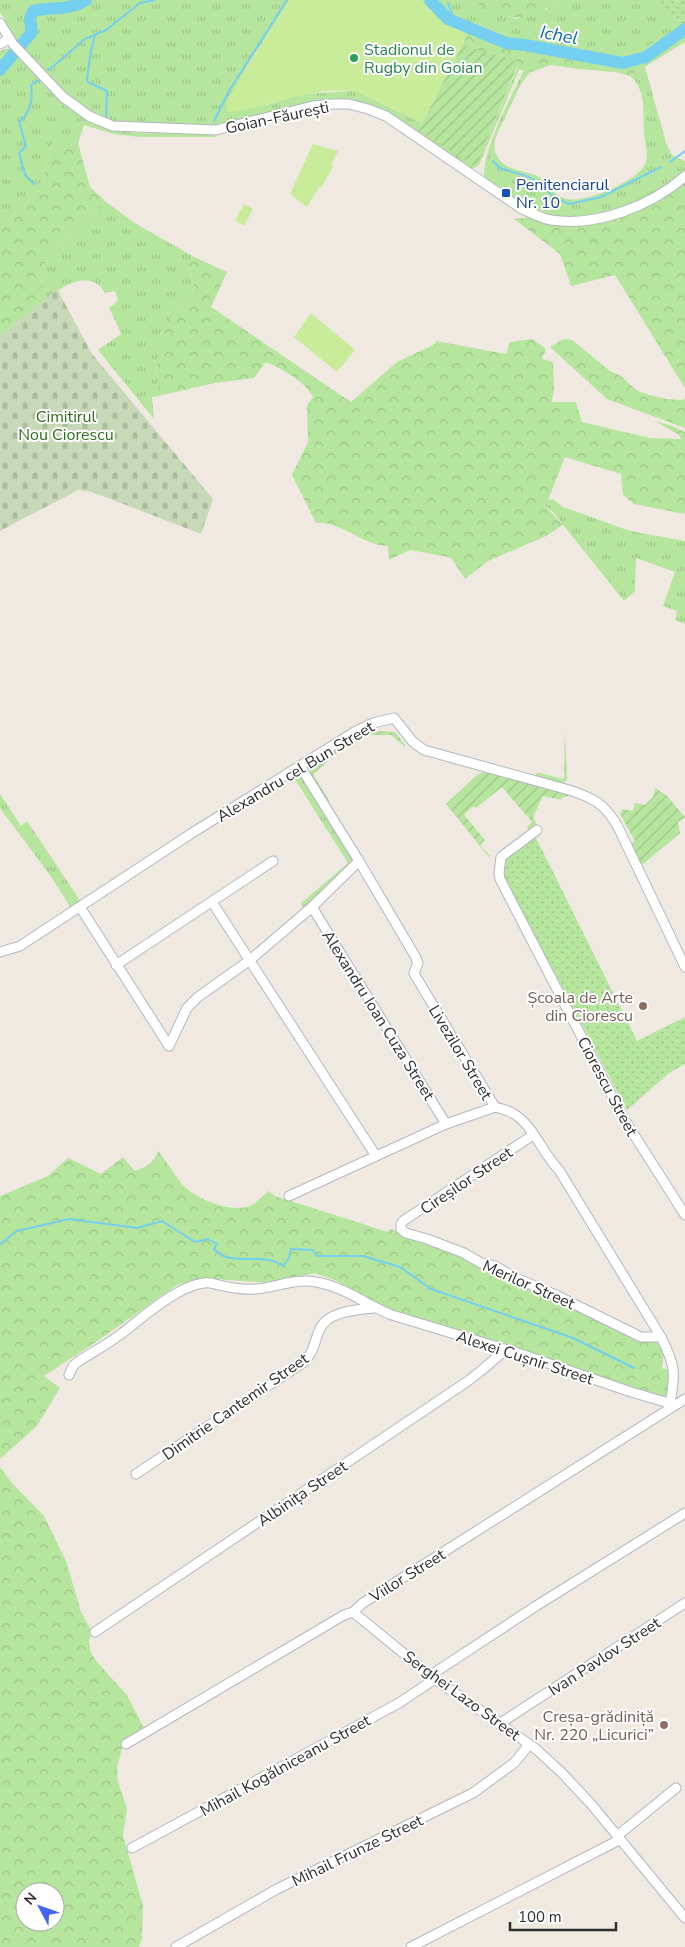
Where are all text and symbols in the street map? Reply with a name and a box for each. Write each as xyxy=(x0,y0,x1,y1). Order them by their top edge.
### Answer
water label: Ichel xyxy=(538,20,580,50)
place label: Stadionul de Rugby din Goian xyxy=(364,39,483,79)
marker: Stadionul de Rugby din Goian xyxy=(348,52,360,64)
street label: Goian-Făurești xyxy=(223,96,331,140)
place label: Penitenciarul Nr. 10 xyxy=(516,174,610,214)
marker: Penitenciarul Nr. 10 xyxy=(500,187,512,199)
park label: Cimitirul Nou Ciorescu xyxy=(18,406,114,446)
street label: Alexandru cel Bun Street xyxy=(213,716,379,828)
street label: Alexandru Ioan Cuza Street xyxy=(317,926,440,1105)
place label: Școala de Arte din Ciorescu xyxy=(527,987,633,1027)
marker: Școala de Arte din Ciorescu xyxy=(637,1000,649,1012)
street label: Livezilor Street xyxy=(423,1001,497,1104)
street label: Ciorescu Street xyxy=(572,1033,643,1140)
street label: Cireșilor Street xyxy=(416,1142,517,1220)
street label: Merilor Street xyxy=(479,1255,579,1315)
street label: Alexei Cușnir Street xyxy=(453,1325,596,1391)
street label: Dimitrie Cantemir Street xyxy=(158,1348,313,1466)
street label: Albinița Street xyxy=(253,1455,352,1532)
street label: Viilor Street xyxy=(365,1544,450,1608)
street label: Ivan Pavlov Street xyxy=(544,1612,665,1701)
street label: Serghei Lazo Street xyxy=(398,1646,525,1746)
place label: Creșa-grădiniță Nr. 220 „Licurici” xyxy=(534,1706,654,1746)
street label: Mihail Kogălniceanu Street xyxy=(196,1710,375,1822)
marker: Creșa-grădiniță Nr. 220 „Licurici” xyxy=(658,1719,670,1731)
street label: Mihail Frunze Street xyxy=(288,1809,427,1892)
north arrow xyxy=(15,1882,65,1932)
text: N xyxy=(20,1889,41,1909)
scale bar xyxy=(510,1900,616,1932)
text: 100 m xyxy=(518,1907,562,1927)

